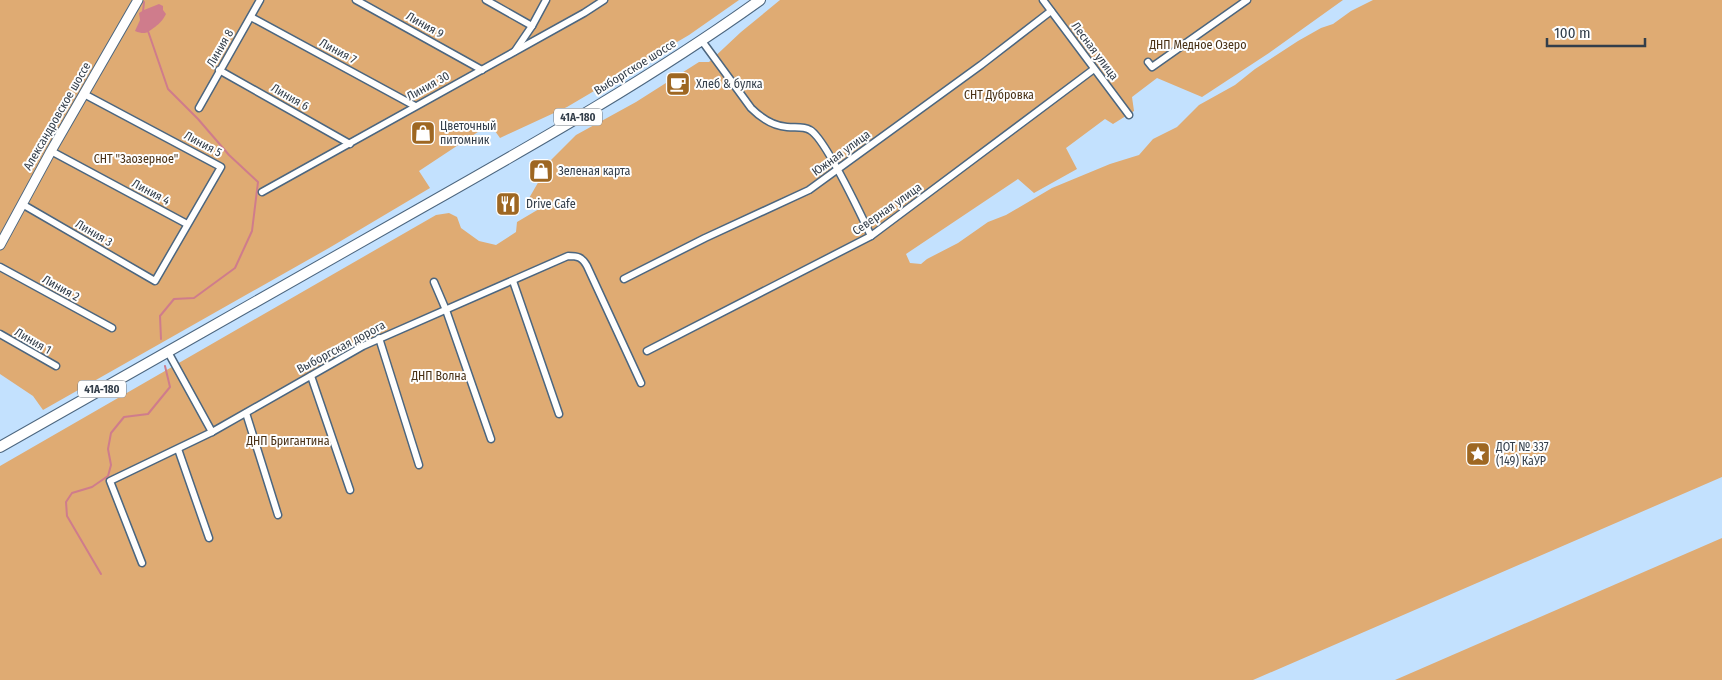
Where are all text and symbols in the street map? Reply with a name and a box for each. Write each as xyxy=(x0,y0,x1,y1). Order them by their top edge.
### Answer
street label: Линия 9 xyxy=(404,9,446,41)
scale bar xyxy=(1547,15,1644,47)
street label: Лесная улица xyxy=(1069,19,1121,83)
text: 100 m xyxy=(1554,24,1591,42)
street label: Линия 8 xyxy=(204,27,236,69)
street label: Линия 7 xyxy=(317,35,359,67)
street label: Выборгское шоссе xyxy=(591,36,679,98)
park label: ДНП Медное Озеро xyxy=(1148,38,1247,52)
street label: Александровское шоссе xyxy=(20,59,94,172)
street label: Линия 30 xyxy=(404,69,452,103)
cafe icon: Хлеб & булка xyxy=(665,71,691,97)
place label: Хлеб & булка xyxy=(696,77,763,91)
street label: Линия 6 xyxy=(269,81,311,113)
park label: СНТ Дубровка xyxy=(964,88,1034,102)
road number: 41А-180 xyxy=(554,108,602,125)
place label: Цветочный питомник xyxy=(440,119,497,147)
shop icon: Цветочный питомник xyxy=(410,120,436,146)
street label: Южная улица xyxy=(809,127,873,179)
street label: Линия 5 xyxy=(182,128,225,160)
park label: СНТ "Заозерное" xyxy=(94,152,178,166)
shop icon: Зеленая карта xyxy=(528,158,554,184)
place label: Зеленая карта xyxy=(558,164,631,178)
street label: Линия 4 xyxy=(130,176,173,208)
street label: Северная улица xyxy=(850,180,924,238)
restaurant icon: Drive Cafe xyxy=(495,191,521,217)
place label: Drive Cafe xyxy=(526,197,576,211)
street label: Линия 3 xyxy=(73,217,115,249)
street label: Линия 2 xyxy=(40,272,82,304)
street label: Выборгская дорога xyxy=(294,318,388,376)
street label: Линия 1 xyxy=(12,325,54,357)
park label: ДНП Волна xyxy=(410,369,467,383)
road number: 41А-180 xyxy=(78,380,126,398)
park label: ДНП Бригантина xyxy=(245,434,330,448)
place label: ДОТ № 337 (149) КаУР xyxy=(1495,440,1549,468)
place icon: ДОТ № 337 (149) КаУР xyxy=(1465,441,1491,467)

